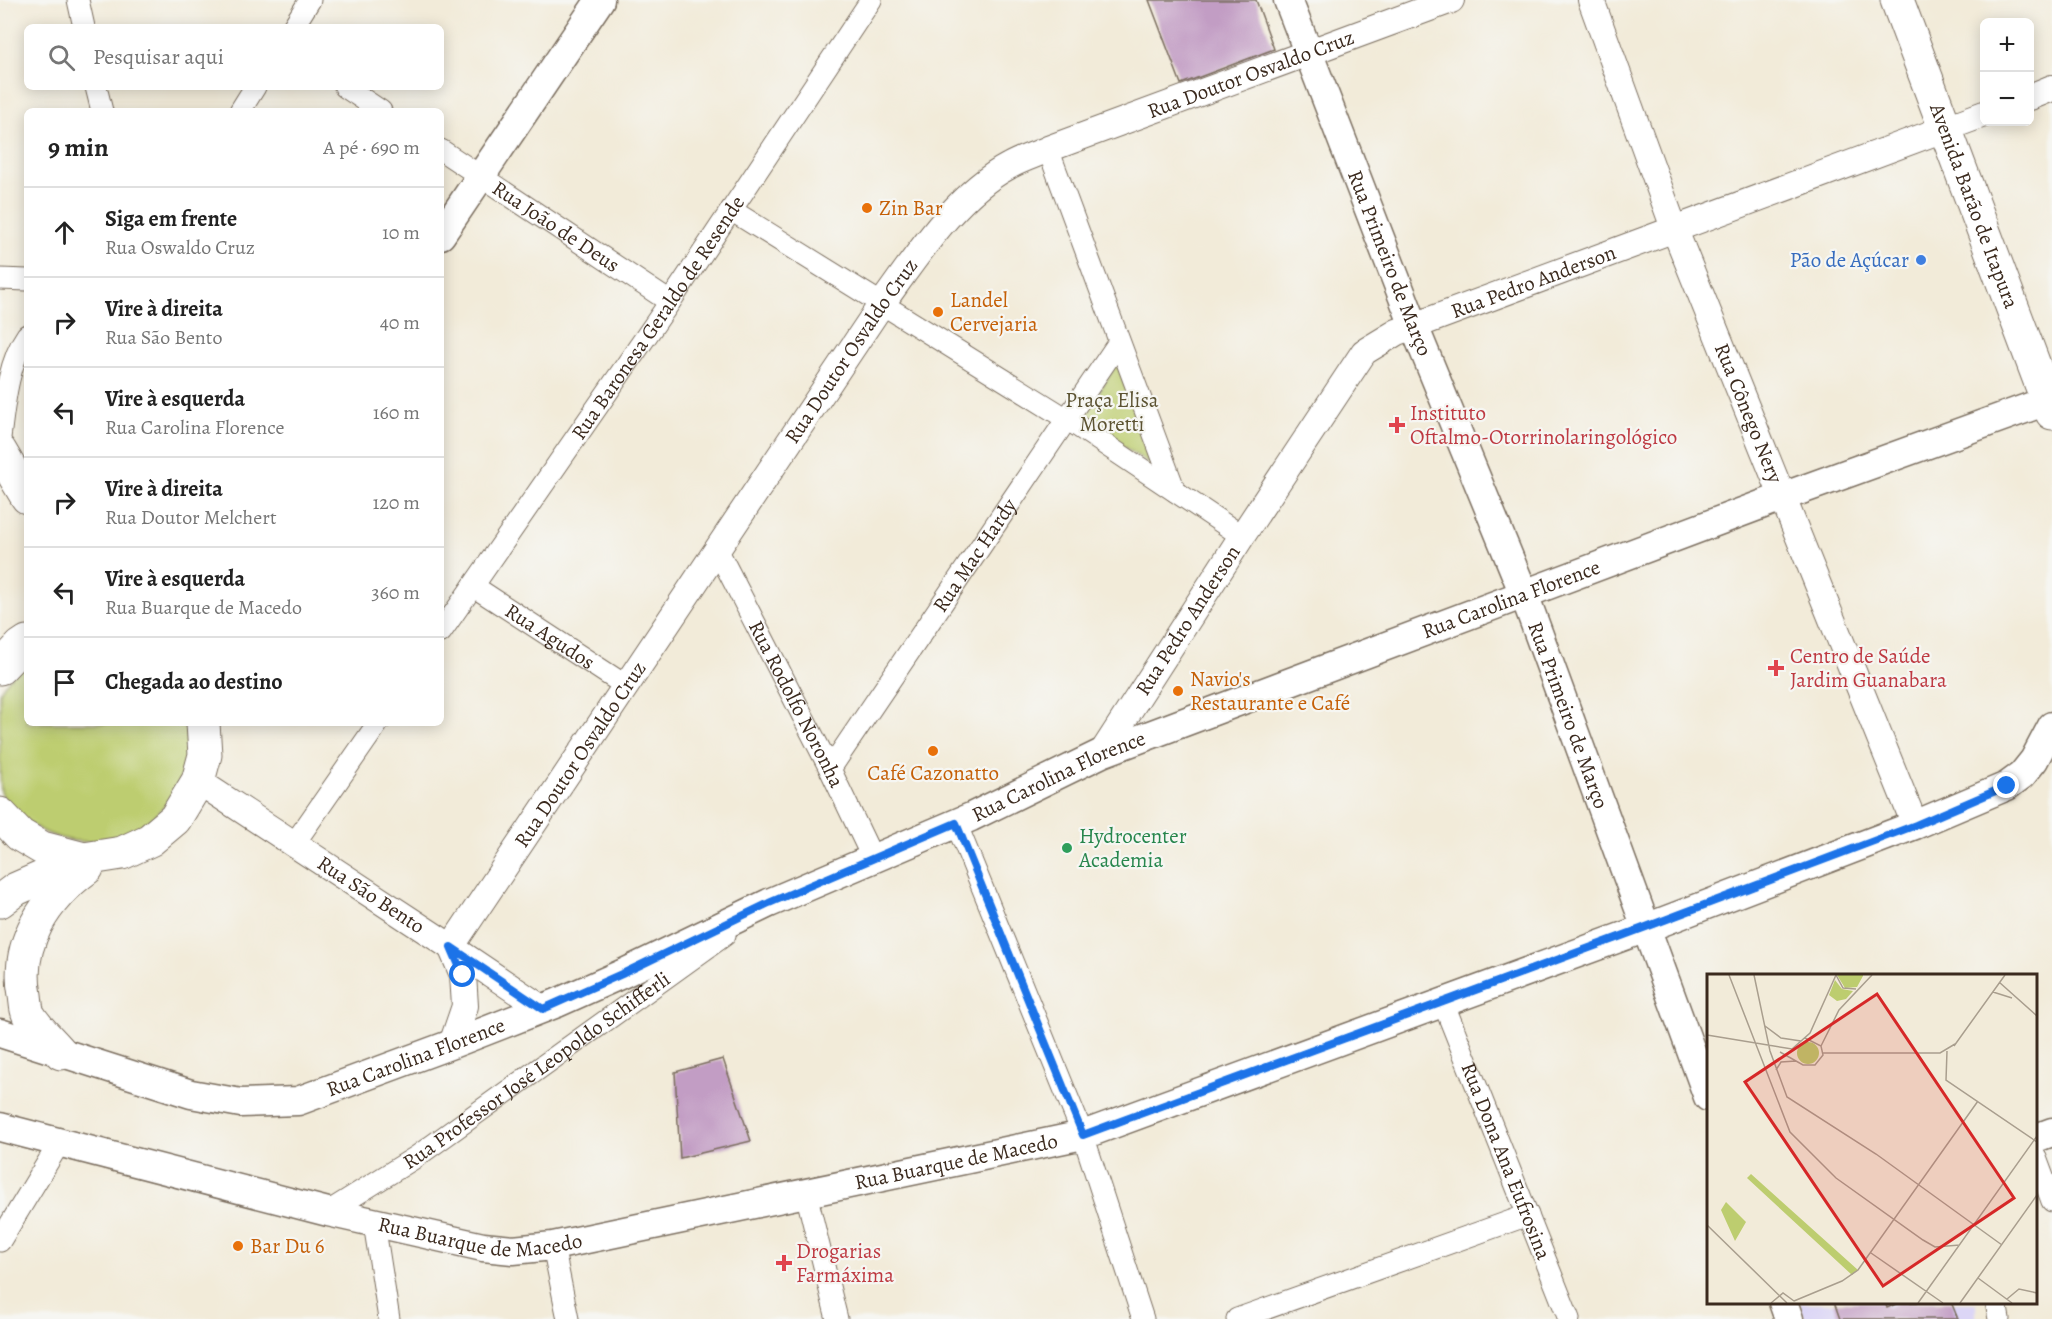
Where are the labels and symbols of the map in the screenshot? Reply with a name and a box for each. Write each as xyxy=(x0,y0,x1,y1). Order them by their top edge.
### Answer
street label: Rua Doutor Osvaldo Cruz xyxy=(1143,23,1358,125)
street label: Avenida Barão de Itapura xyxy=(1923,99,2026,313)
street label: Rua Primeiro de Março xyxy=(1341,166,1439,360)
street label: Rua João de Deus xyxy=(487,174,625,279)
street label: Rua Baronesa Geraldo de Resende xyxy=(565,190,751,445)
place label: Zin Bar xyxy=(879,194,943,222)
marker: Zin Bar xyxy=(860,201,874,215)
street label: Rua Pedro Anderson xyxy=(1447,238,1620,325)
place label: Pão de Açúcar xyxy=(1790,246,1909,274)
street label: Rua Doutor Osvaldo Cruz xyxy=(778,253,924,449)
marker: Pão de Açúcar xyxy=(1914,253,1928,267)
place label: Landel Cervejaria xyxy=(950,286,1038,338)
marker: Landel Cervejaria xyxy=(931,305,945,319)
street label: Rua Cônego Nery xyxy=(1708,339,1790,488)
park label: Praça Elisa Moretti xyxy=(1065,386,1159,438)
place label: Instituto Oftalmo-Otorrinolaringológico xyxy=(1410,399,1677,451)
marker: Instituto Oftalmo-Otorrinolaringológico xyxy=(1388,416,1406,434)
street label: Rua Mac Hardy xyxy=(926,492,1023,618)
street label: Rua Pedro Anderson xyxy=(1129,540,1247,701)
street label: Rua Carolina Florence xyxy=(1418,553,1604,645)
street label: Rua Agudos xyxy=(500,597,600,676)
street label: Rua Rodolfo Noronha xyxy=(742,616,851,792)
street label: Rua Primeiro de Março xyxy=(1521,617,1615,812)
place label: Centro de Saúde Jardim Guanabara xyxy=(1790,642,1947,694)
street label: Rua Doutor Osvaldo Cruz xyxy=(508,656,653,853)
marker: Centro de Saúde Jardim Guanabara xyxy=(1767,659,1785,677)
place label: Navio's Restaurante e Café xyxy=(1190,665,1350,717)
marker: Navio's Restaurante e Café xyxy=(1171,684,1185,698)
street label: Rua Carolina Florence xyxy=(967,724,1149,828)
marker: Café Cazonatto xyxy=(926,744,940,758)
place label: Café Cazonatto xyxy=(867,759,999,787)
route end xyxy=(1993,772,2019,798)
place label: Hydrocenter Academia xyxy=(1078,822,1187,874)
marker: Hydrocenter Academia xyxy=(1060,841,1074,855)
street label: Rua São Bento xyxy=(312,849,430,940)
route start xyxy=(449,961,475,987)
street label: Rua Professor José Leopoldo Schifferli xyxy=(397,965,676,1176)
inset map xyxy=(1707,974,2037,1304)
street label: Rua Carolina Florence xyxy=(323,1011,509,1103)
street label: Rua Dona Ana Eufrosina xyxy=(1454,1058,1558,1264)
street label: Rua Buarque de Macedo xyxy=(852,1127,1060,1196)
street label: Rua Buarque de Macedo xyxy=(375,1210,585,1264)
place label: Bar Du 6 xyxy=(250,1232,325,1260)
place label: Drogarias Farmáxima xyxy=(796,1237,894,1289)
marker: Bar Du 6 xyxy=(231,1239,245,1253)
marker: Drogarias Farmáxima xyxy=(777,1256,791,1270)

